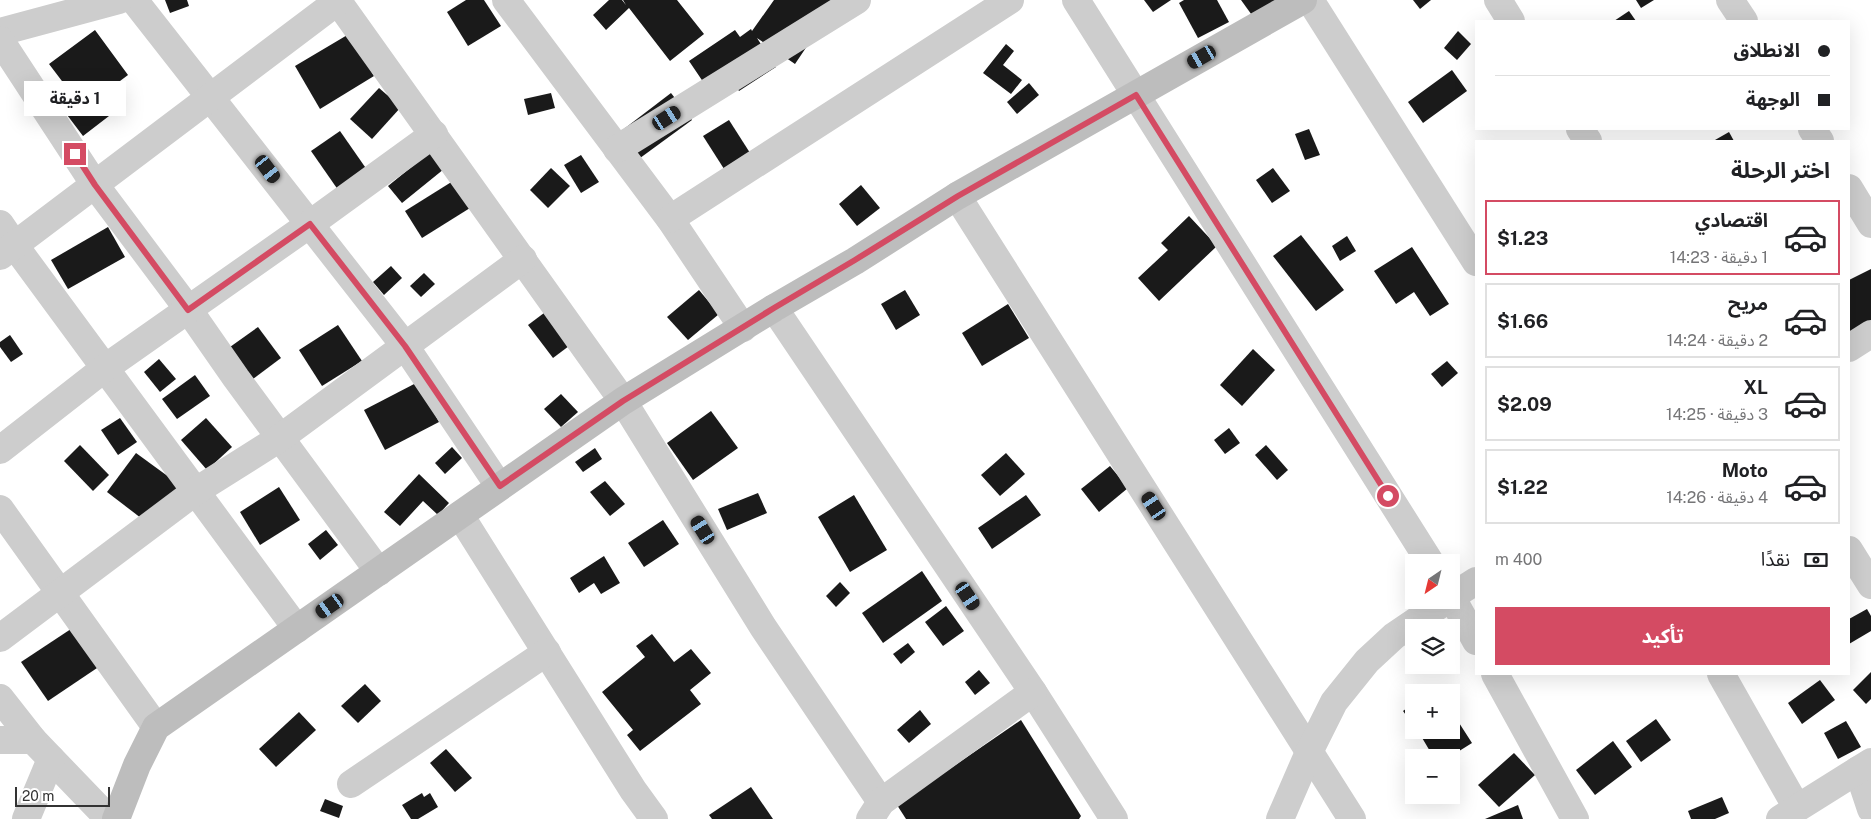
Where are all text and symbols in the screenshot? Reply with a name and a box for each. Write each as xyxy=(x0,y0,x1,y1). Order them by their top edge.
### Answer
text: الانطلاق xyxy=(1734,39,1800,61)
car xyxy=(1185,43,1218,71)
callout: 1 دقيقة xyxy=(24,82,126,116)
text: الوجهة xyxy=(1746,88,1800,110)
text: 1 دقيقة xyxy=(50,89,100,108)
car xyxy=(650,104,683,132)
route end xyxy=(64,143,86,165)
car xyxy=(252,153,283,185)
text: اختر الرحلة xyxy=(1731,157,1830,183)
text: اقتصادي xyxy=(1695,209,1768,231)
icon: car xyxy=(1783,215,1828,260)
text: $1.23 xyxy=(1497,227,1548,249)
text: 1 دقيقة · 14:23 xyxy=(1670,248,1768,267)
text: مريح xyxy=(1728,292,1768,314)
icon: car xyxy=(1783,298,1828,343)
text: $1.66 xyxy=(1497,310,1548,332)
text: 2 دقيقة · 14:24 xyxy=(1667,331,1768,350)
text: XL xyxy=(1743,376,1768,398)
icon: car xyxy=(1783,381,1828,426)
text: $2.09 xyxy=(1497,393,1552,415)
text: 3 دقيقة · 14:25 xyxy=(1666,405,1768,424)
text: Moto xyxy=(1722,459,1768,481)
icon: car xyxy=(1783,464,1828,509)
text: $1.22 xyxy=(1497,476,1548,498)
route start xyxy=(1377,485,1399,507)
text: 4 دقيقة · 14:26 xyxy=(1666,488,1768,507)
car xyxy=(1139,489,1168,523)
car xyxy=(688,513,717,547)
icon: cash xyxy=(1802,546,1830,574)
text: نقدًا xyxy=(1761,548,1790,570)
text: 400 m xyxy=(1495,550,1542,569)
north arrow xyxy=(1405,554,1460,609)
map controls xyxy=(1405,554,1460,804)
car xyxy=(953,579,982,613)
car xyxy=(313,591,346,621)
button: تأكيد xyxy=(1495,607,1830,665)
button: layers xyxy=(1405,619,1460,674)
button: + xyxy=(1405,684,1460,739)
button: − xyxy=(1405,749,1460,804)
scale bar xyxy=(15,784,110,807)
text: 20 m xyxy=(22,788,54,804)

